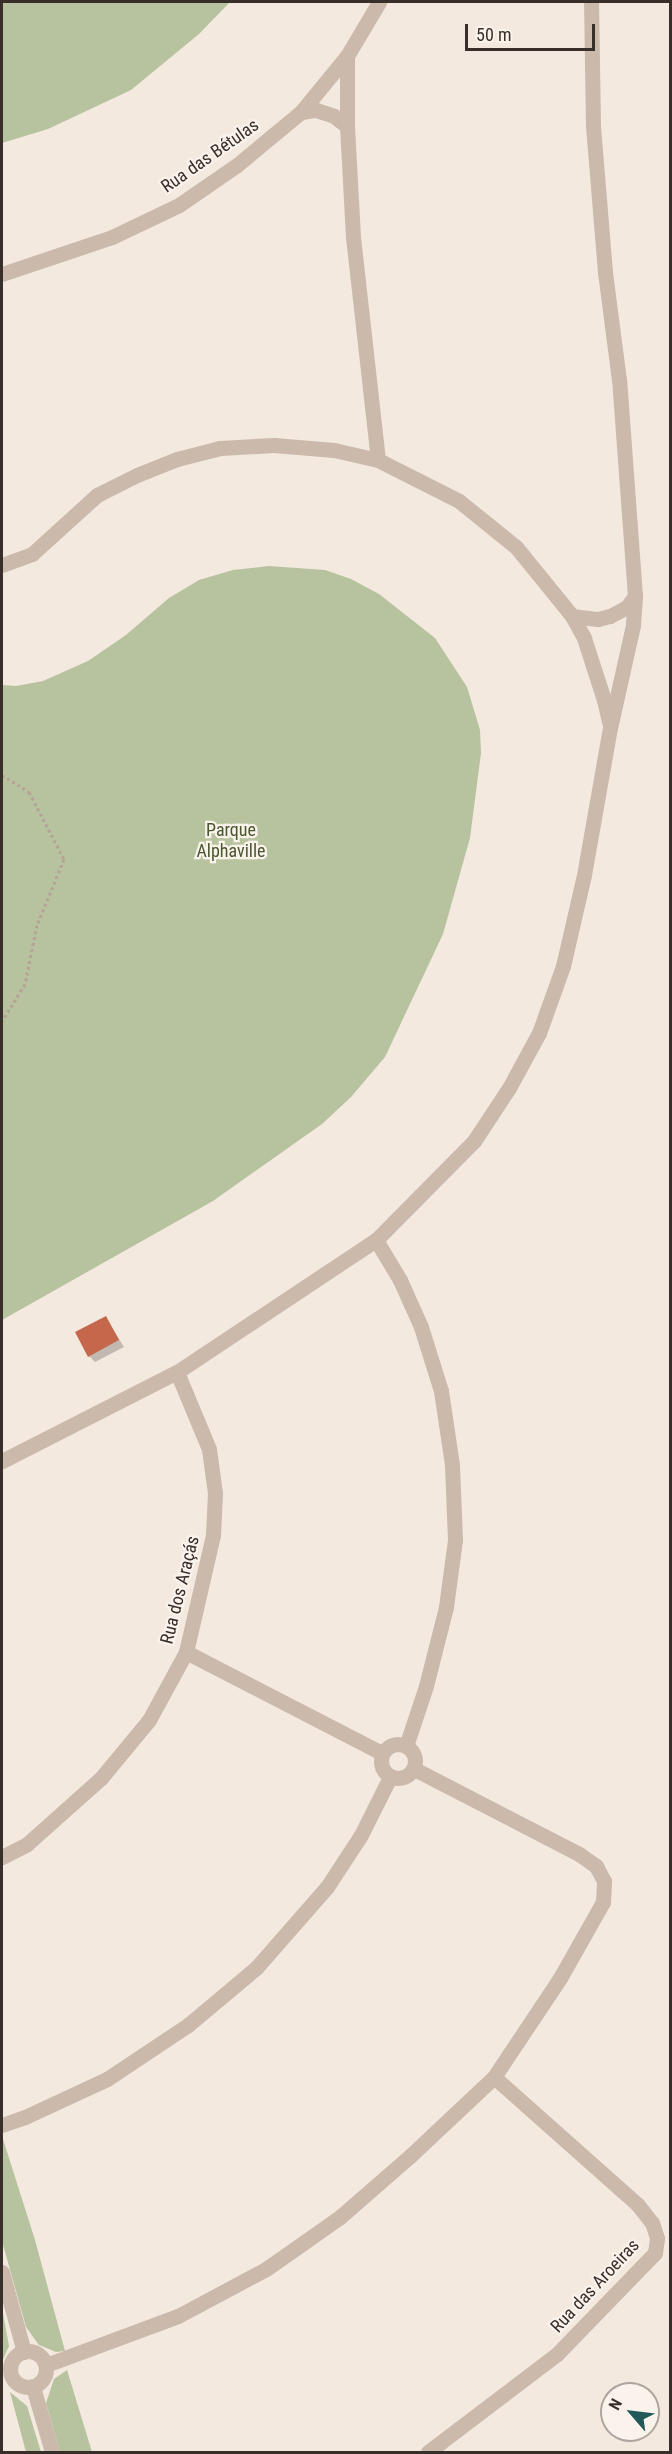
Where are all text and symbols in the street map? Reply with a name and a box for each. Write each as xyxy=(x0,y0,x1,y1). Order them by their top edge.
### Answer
scale bar xyxy=(468,12,598,50)
text: 50 m xyxy=(476,24,511,45)
street label: Rua das Bétulas xyxy=(157,114,263,198)
park label: Parque Alphaville xyxy=(196,820,266,862)
street label: Rua dos Araçás xyxy=(156,1534,204,1646)
street label: Rua das Aroeiras xyxy=(546,2235,644,2337)
north arrow xyxy=(600,2382,660,2442)
text: N xyxy=(605,2395,626,2413)

